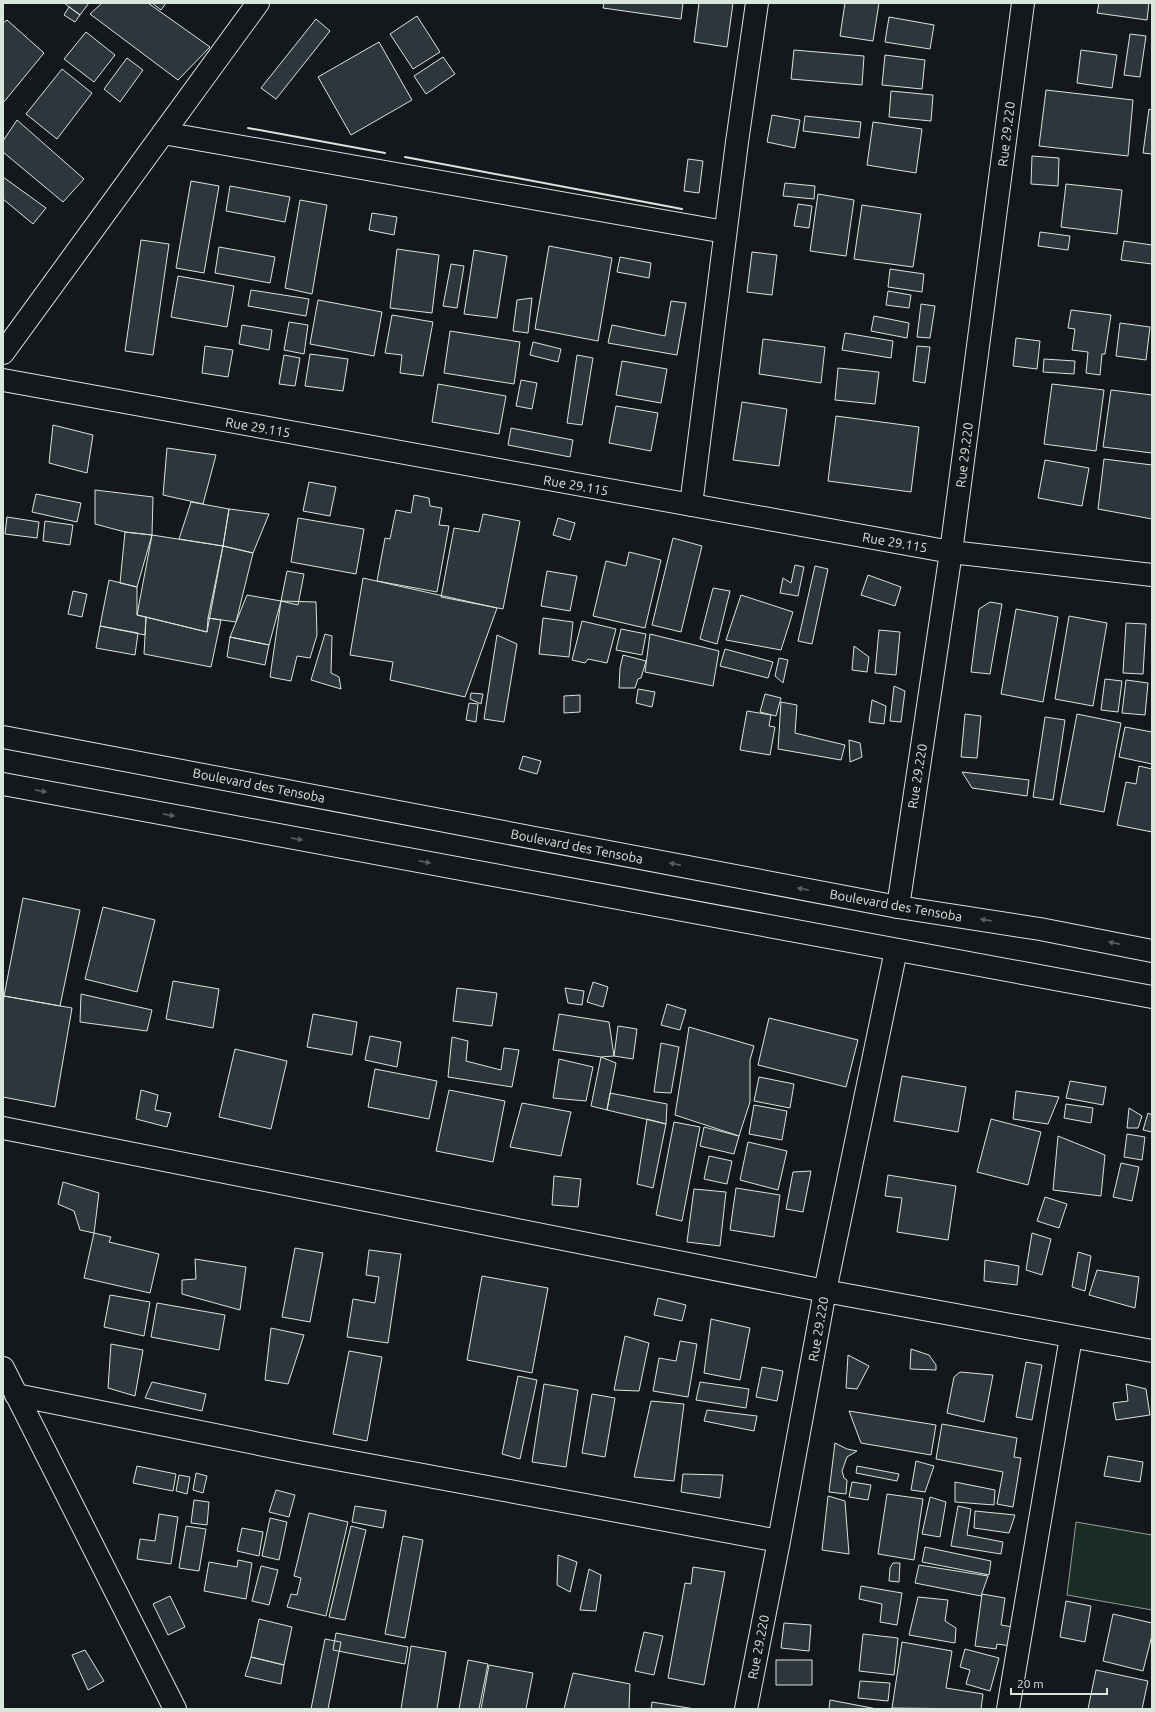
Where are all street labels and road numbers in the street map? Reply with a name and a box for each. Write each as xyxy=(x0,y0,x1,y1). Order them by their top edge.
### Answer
street label: Rue 29.220 xyxy=(995,101,1017,167)
street label: Rue 29.115 xyxy=(225,414,291,440)
street label: Rue 29.220 xyxy=(953,422,975,488)
street label: Rue 29.115 xyxy=(543,472,609,498)
street label: Rue 29.115 xyxy=(862,529,928,555)
street label: Rue 29.220 xyxy=(905,743,929,809)
street label: Boulevard des Tensoba xyxy=(192,765,326,805)
street label: Boulevard des Tensoba xyxy=(510,826,644,866)
street label: Boulevard des Tensoba xyxy=(829,886,963,924)
street label: Rue 29.220 xyxy=(805,1296,831,1362)
street label: Rue 29.220 xyxy=(745,1613,771,1681)

